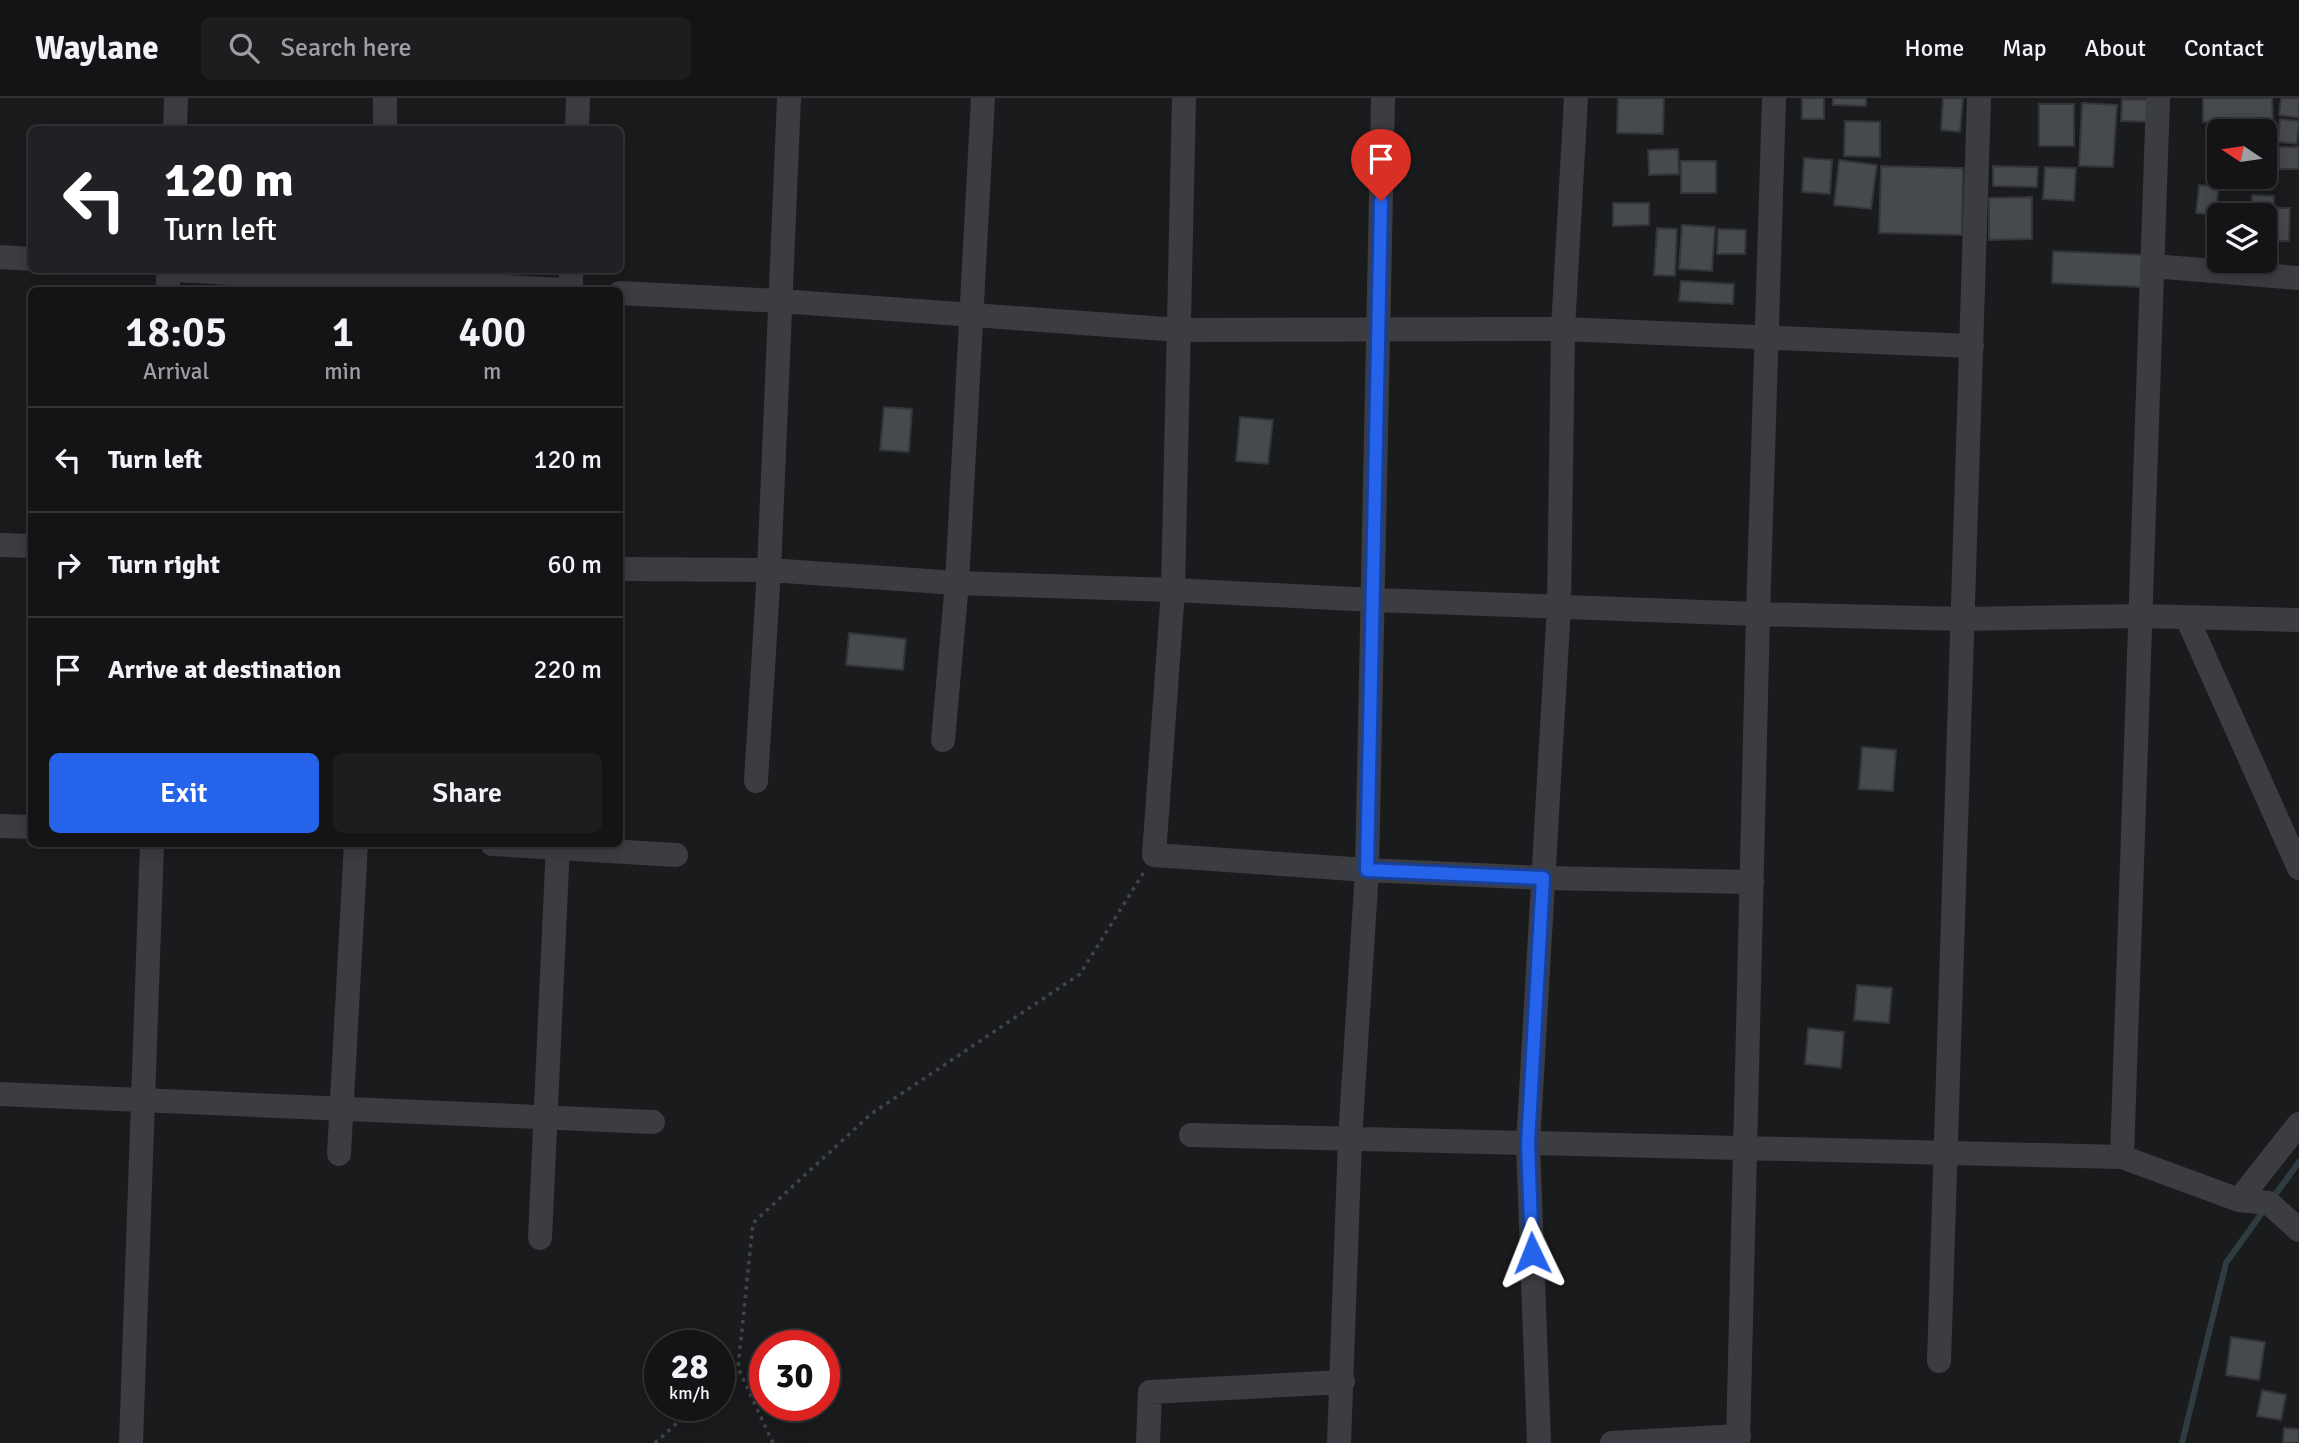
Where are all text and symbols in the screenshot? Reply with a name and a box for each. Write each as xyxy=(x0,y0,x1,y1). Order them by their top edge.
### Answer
search box xyxy=(201,17,691,80)
text: Waylane xyxy=(35,28,159,69)
icon: search xyxy=(225,29,263,67)
text: Search here xyxy=(281,32,412,64)
text: Home xyxy=(1904,33,1964,63)
text: Map xyxy=(2002,33,2047,63)
text: About xyxy=(2085,33,2146,63)
text: Contact xyxy=(2184,33,2264,63)
north arrow xyxy=(2207,119,2277,189)
map controls xyxy=(2207,119,2277,273)
pin xyxy=(1351,129,1411,201)
icon: arrive xyxy=(1362,140,1400,178)
text: 120 m xyxy=(164,150,294,210)
icon: left xyxy=(49,154,140,245)
button: layers xyxy=(2207,203,2277,273)
text: Turn left xyxy=(164,210,277,249)
text: 18:05 xyxy=(125,307,227,358)
text: 1 xyxy=(331,307,354,358)
text: 400 xyxy=(458,307,526,358)
text: Arrival xyxy=(143,357,209,386)
text: min xyxy=(324,357,361,386)
text: m xyxy=(483,357,501,386)
icon: left xyxy=(49,441,87,479)
text: Turn left xyxy=(108,444,202,476)
text: 120 m xyxy=(533,444,602,476)
icon: right xyxy=(49,546,87,584)
text: Turn right xyxy=(108,549,220,581)
text: 60 m xyxy=(547,549,602,581)
icon: arrive xyxy=(49,651,87,689)
text: Arrive at destination xyxy=(108,654,341,686)
text: 220 m xyxy=(533,654,602,686)
button: Exit xyxy=(49,753,319,833)
button: Share xyxy=(333,753,602,833)
position arrow xyxy=(1495,1216,1569,1290)
speed limit sign: 30 xyxy=(749,1330,840,1421)
text: 28 xyxy=(671,1345,708,1388)
text: km/h xyxy=(669,1382,710,1404)

